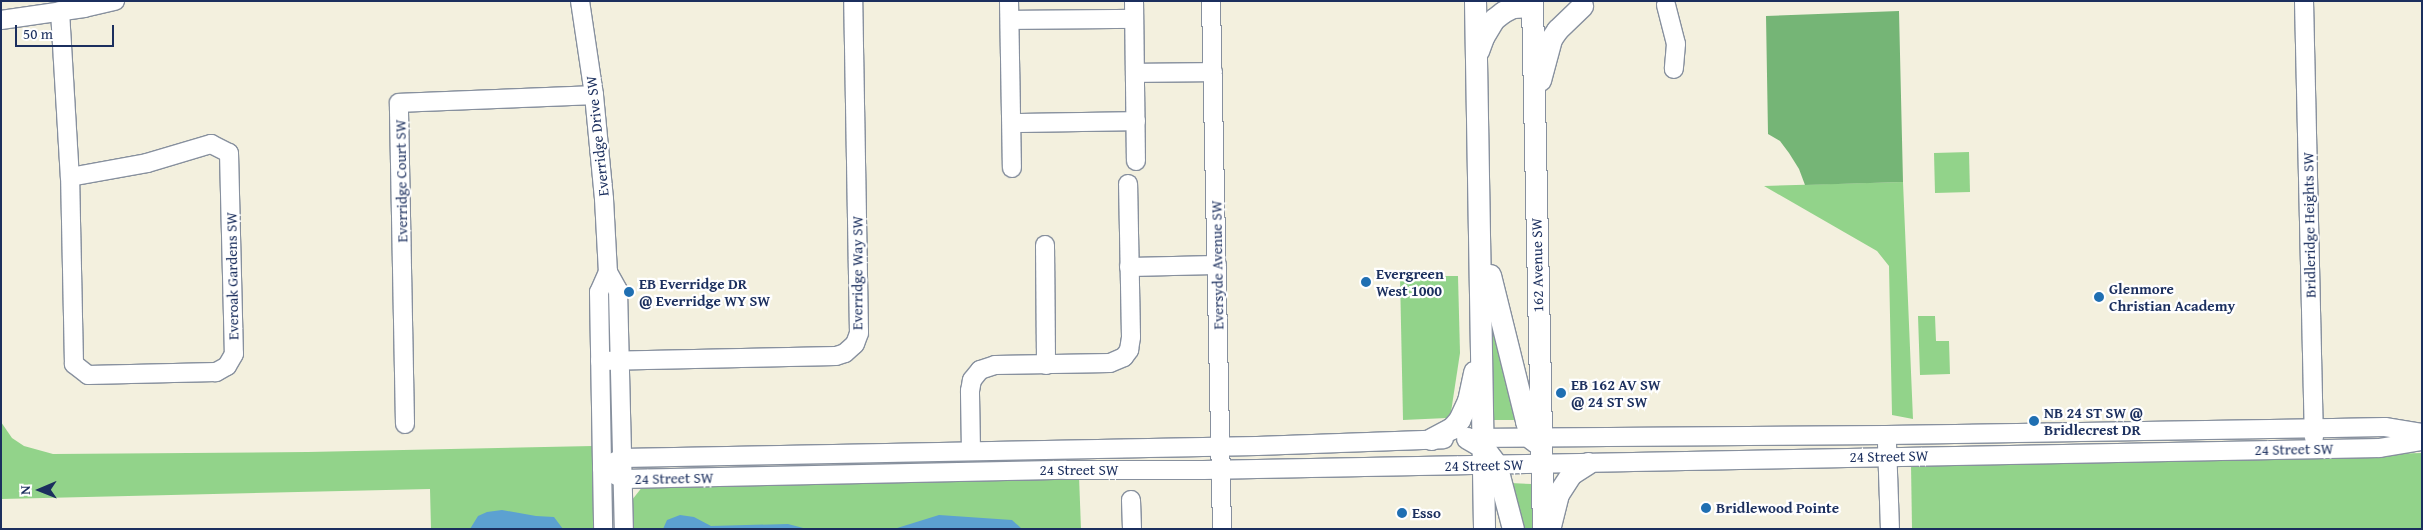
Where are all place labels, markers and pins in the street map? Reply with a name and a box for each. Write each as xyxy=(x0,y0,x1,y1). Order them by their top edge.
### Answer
place label: Evergreen West 1000 xyxy=(1376,264,1444,299)
place label: EB Everridge DR @ Everridge WY SW xyxy=(639,274,770,309)
marker: Evergreen West 1000 xyxy=(1360,276,1372,288)
place label: Glenmore Christian Academy xyxy=(2109,279,2235,314)
marker: EB Everridge DR @ Everridge WY SW xyxy=(623,286,635,298)
marker: Glenmore Christian Academy xyxy=(2093,291,2105,303)
place label: EB 162 AV SW @ 24 ST SW xyxy=(1571,375,1661,410)
marker: EB 162 AV SW @ 24 ST SW xyxy=(1555,387,1567,399)
place label: NB 24 ST SW @ Bridlecrest DR xyxy=(2044,403,2143,438)
marker: NB 24 ST SW @ Bridlecrest DR xyxy=(2028,415,2040,427)
place label: Bridlewood Pointe xyxy=(1716,499,1839,517)
marker: Bridlewood Pointe xyxy=(1700,502,1712,514)
place label: Esso xyxy=(1412,504,1441,522)
marker: Esso xyxy=(1396,507,1408,519)

